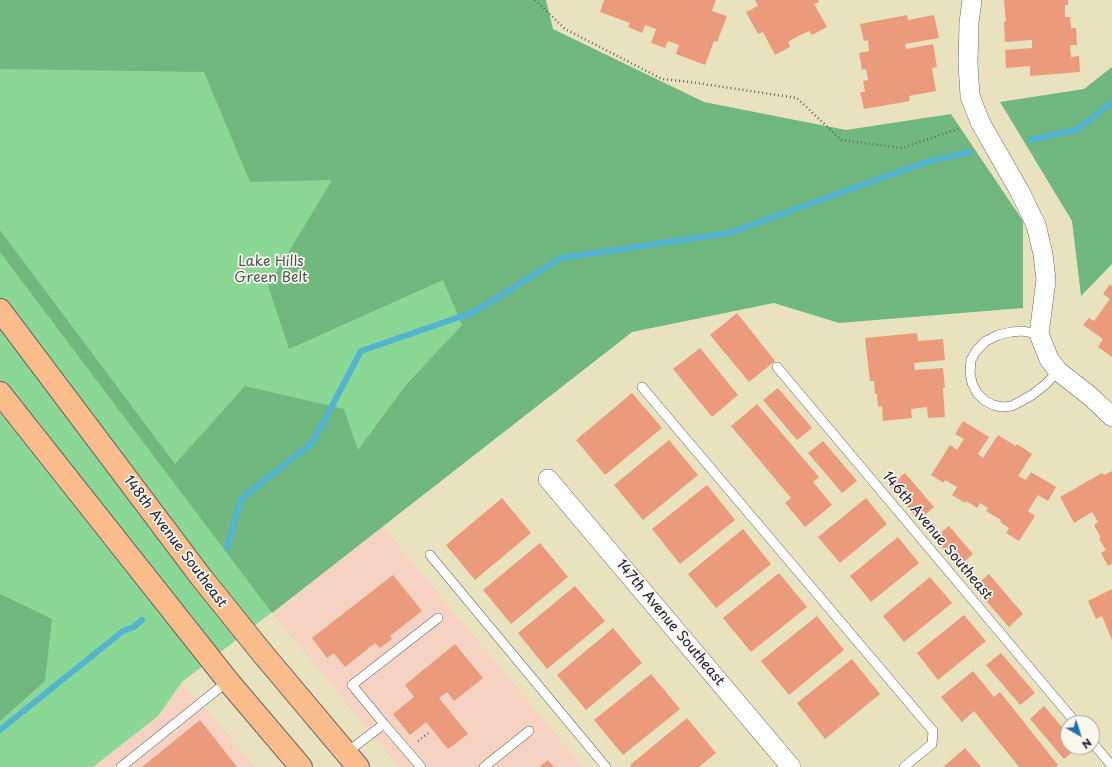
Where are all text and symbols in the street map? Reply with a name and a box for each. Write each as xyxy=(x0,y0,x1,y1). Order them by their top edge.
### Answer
park label: Lake Hills Green Belt xyxy=(234,254,308,286)
street label: 146th Avenue Southeast xyxy=(879,469,995,603)
street label: 148th Avenue Southeast xyxy=(120,473,230,611)
street label: 147th Avenue Southeast xyxy=(612,557,728,689)
north arrow xyxy=(1060,715,1100,755)
text: N xyxy=(1079,735,1096,753)

